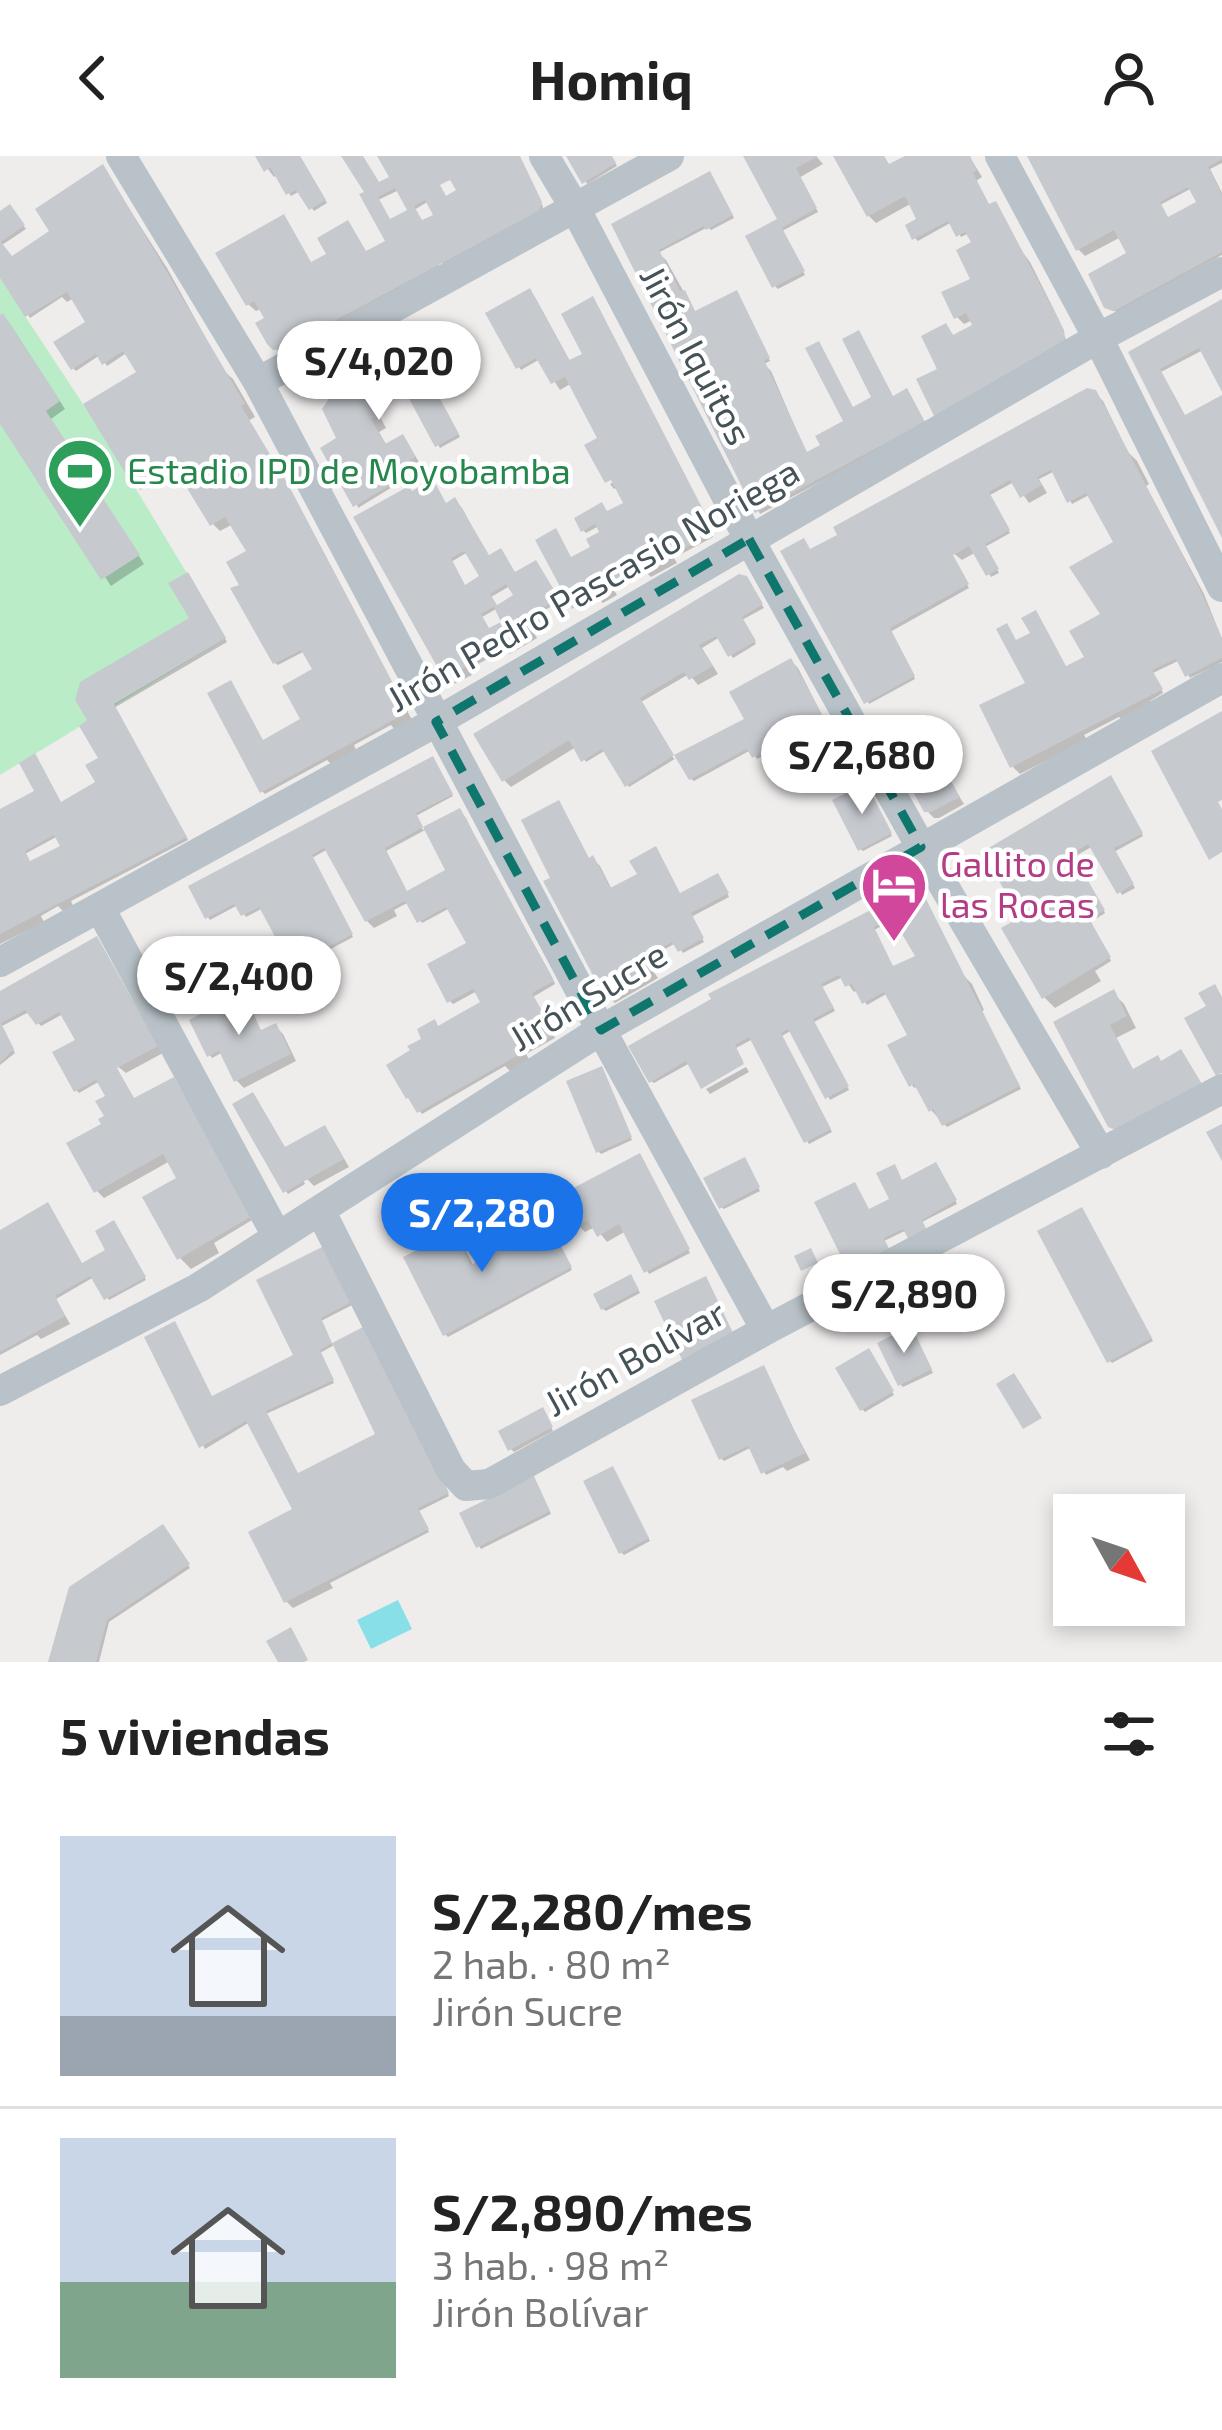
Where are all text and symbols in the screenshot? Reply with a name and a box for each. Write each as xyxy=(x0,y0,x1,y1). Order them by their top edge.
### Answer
icon: back xyxy=(60,45,126,111)
icon: person xyxy=(1096,45,1162,111)
text: Homiq xyxy=(529,46,693,111)
street label: Jirón Iquitos xyxy=(632,258,762,451)
pin: S/4,020 xyxy=(268,321,490,423)
text: S/4,020 xyxy=(304,336,454,383)
sports icon: Estadio IPD de Moyobamba xyxy=(45,436,115,530)
place label: Estadio IPD de Moyobamba xyxy=(127,448,571,491)
street label: Jirón Pedro Pascasio Noriega xyxy=(379,448,806,719)
pin: S/2,680 xyxy=(751,715,973,817)
text: S/2,680 xyxy=(788,730,936,777)
place label: Gallito de las Rocas xyxy=(940,841,1095,925)
hotel icon: Gallito de las Rocas xyxy=(859,850,929,944)
street label: Jirón Sucre xyxy=(501,931,674,1059)
pin: S/2,400 xyxy=(128,936,350,1038)
text: S/2,400 xyxy=(164,951,314,998)
pin: S/2,280 xyxy=(371,1173,593,1275)
text: S/2,280 xyxy=(408,1188,556,1235)
pin: S/2,890 xyxy=(793,1254,1015,1356)
text: S/2,890 xyxy=(830,1269,978,1316)
street label: Jirón Bolívar xyxy=(536,1289,732,1424)
north arrow xyxy=(1053,1494,1185,1626)
map controls xyxy=(1053,1494,1185,1626)
icon: filters xyxy=(1096,1701,1162,1767)
text: 5 viviendas xyxy=(60,1704,330,1765)
text: S/2,280/mes xyxy=(432,1879,753,1940)
icon: home xyxy=(156,1884,300,2028)
text: 2 hab. · 80 m² xyxy=(432,1940,671,1987)
text: Jirón Sucre xyxy=(432,1987,623,2034)
text: S/2,890/mes xyxy=(432,2180,753,2241)
icon: home xyxy=(156,2186,300,2330)
text: 3 hab. · 98 m² xyxy=(432,2241,669,2288)
text: Jirón Bolívar xyxy=(432,2288,649,2335)

